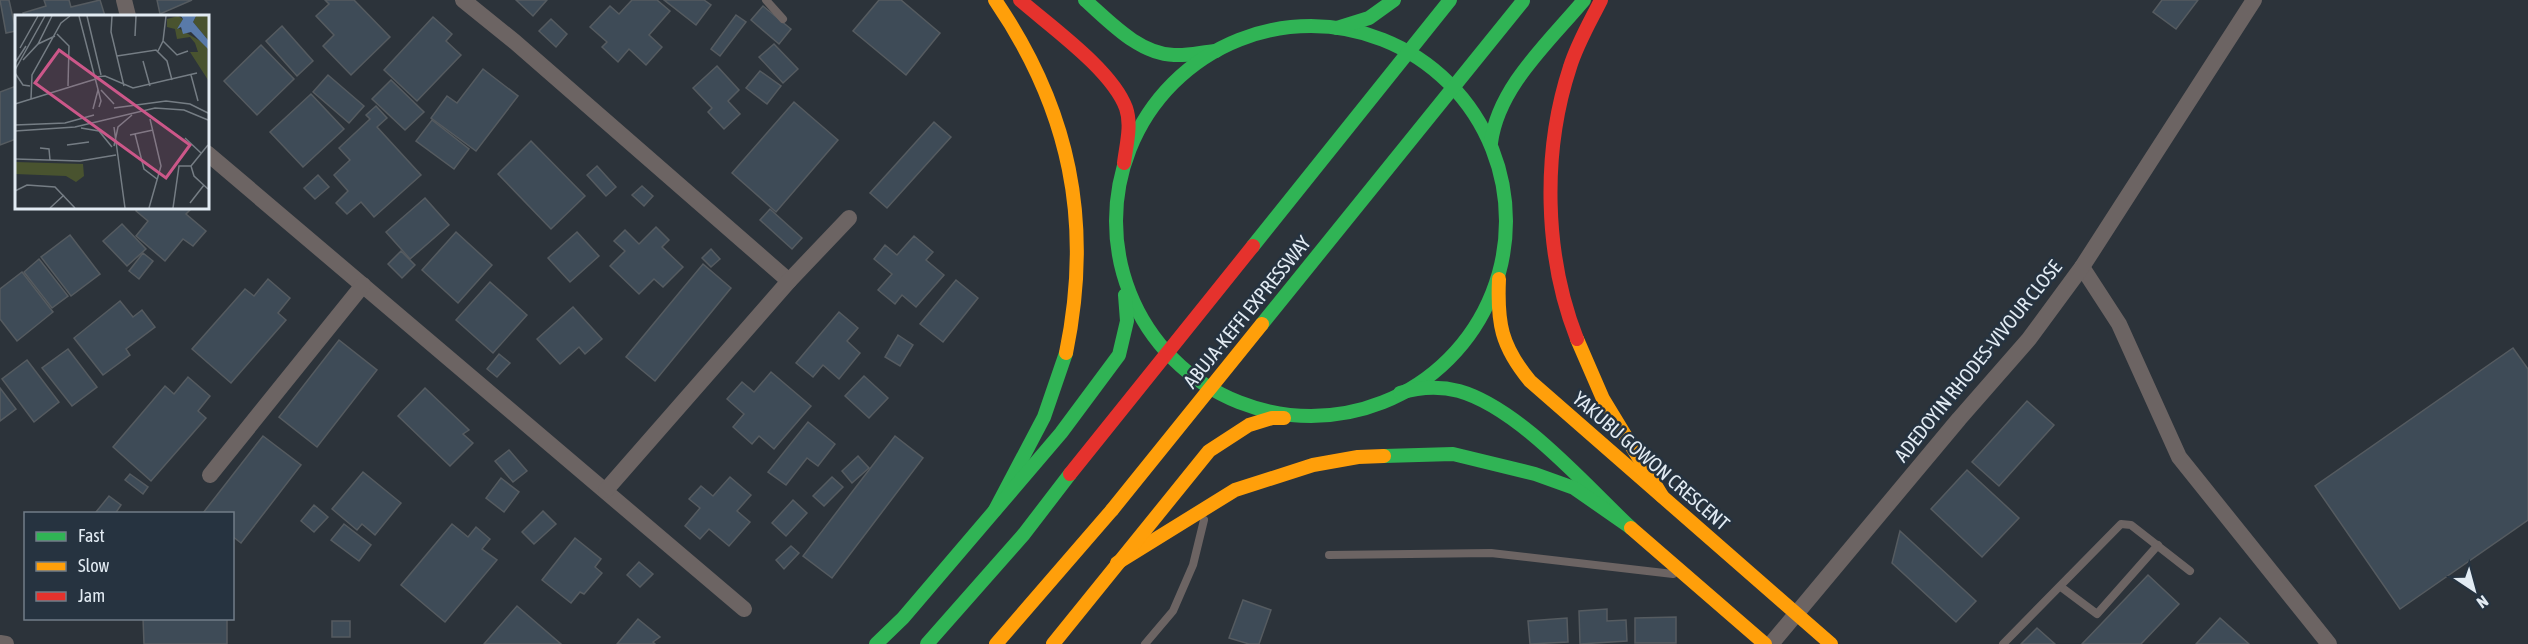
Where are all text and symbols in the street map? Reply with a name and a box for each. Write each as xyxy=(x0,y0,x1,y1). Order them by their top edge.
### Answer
inset map xyxy=(15,15,208,208)
street label: ABUJA-KEFFI EXPRESSWAY xyxy=(1178,231,1315,392)
street label: ADEDOYIN RHODES-VIVOUR CLOSE xyxy=(1889,255,2066,466)
street label: YAKUBU GOWON CRESCENT xyxy=(1568,386,1734,535)
legend xyxy=(24,512,234,620)
text: Fast xyxy=(78,525,105,546)
text: Slow xyxy=(78,555,109,576)
north arrow xyxy=(2444,560,2504,620)
text: Jam xyxy=(78,585,105,606)
text: N xyxy=(2474,592,2492,612)

